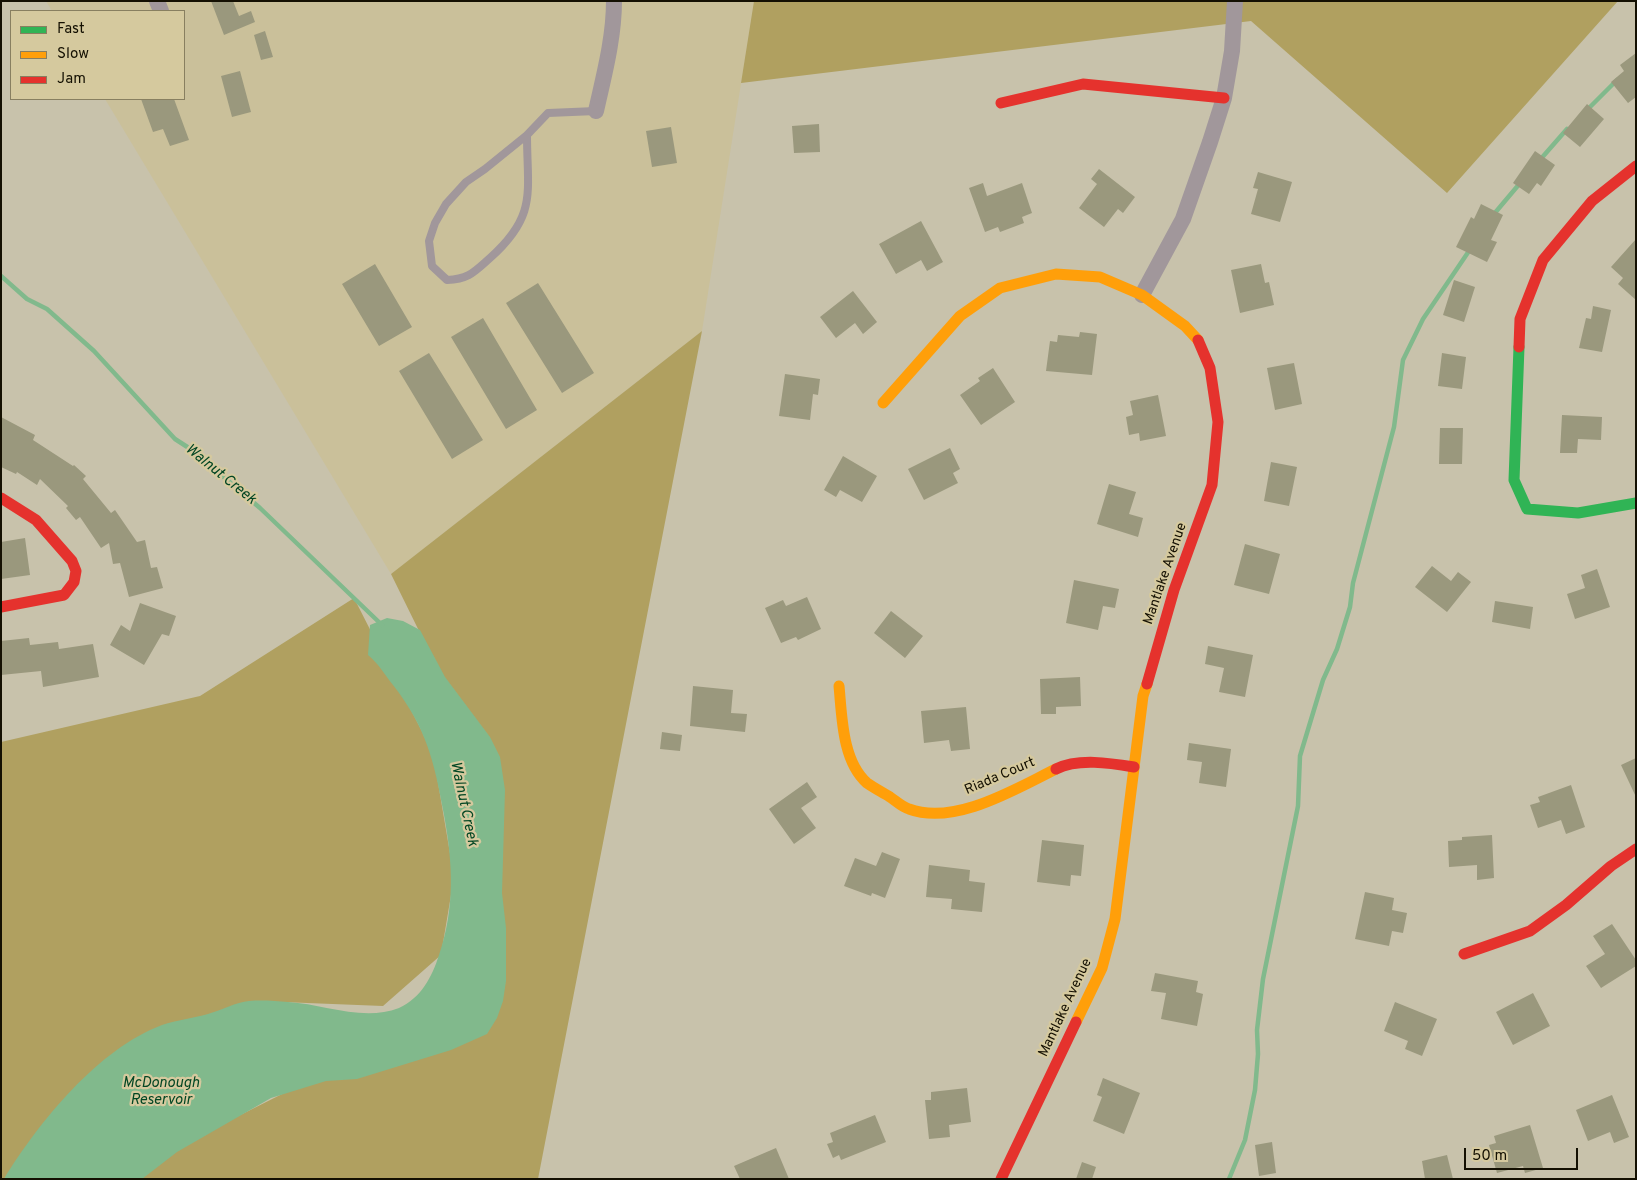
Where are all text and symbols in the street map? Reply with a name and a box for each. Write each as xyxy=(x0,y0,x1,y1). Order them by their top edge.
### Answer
legend xyxy=(10,10,185,100)
text: Fast xyxy=(57,20,85,39)
text: Slow xyxy=(57,45,89,64)
text: Jam xyxy=(57,70,86,89)
water label: Walnut Creek xyxy=(181,441,259,509)
street label: Mantlake Avenue xyxy=(1141,521,1191,627)
street label: Riada Court xyxy=(962,755,1038,799)
water label: Walnut Creek xyxy=(445,760,481,848)
street label: Mantlake Avenue xyxy=(1036,956,1096,1060)
water label: McDonough Reservoir xyxy=(123,1075,199,1110)
scale bar xyxy=(1467,1138,1581,1170)
text: 50 m xyxy=(1472,1147,1507,1166)

